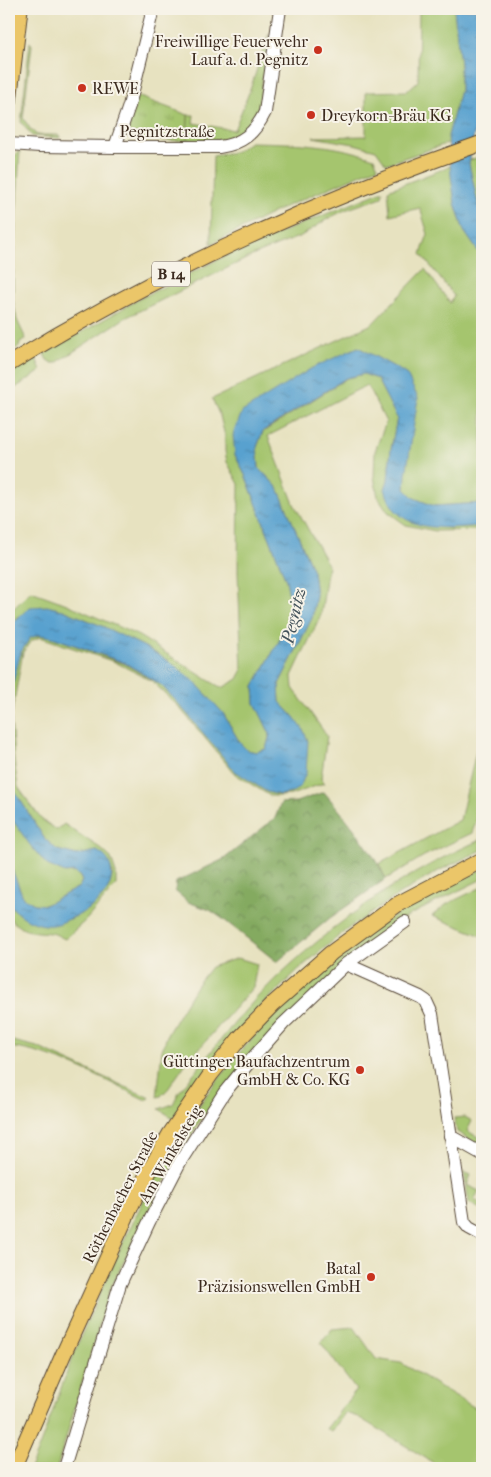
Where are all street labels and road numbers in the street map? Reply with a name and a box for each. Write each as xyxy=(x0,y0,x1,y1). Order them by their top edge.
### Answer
street label: Pegnitzstraße xyxy=(119,122,215,141)
road number: B 14 xyxy=(152,262,190,286)
street label: Am Winkelsteig xyxy=(134,1101,206,1207)
street label: Röthenbacher Straße xyxy=(78,1128,162,1266)

